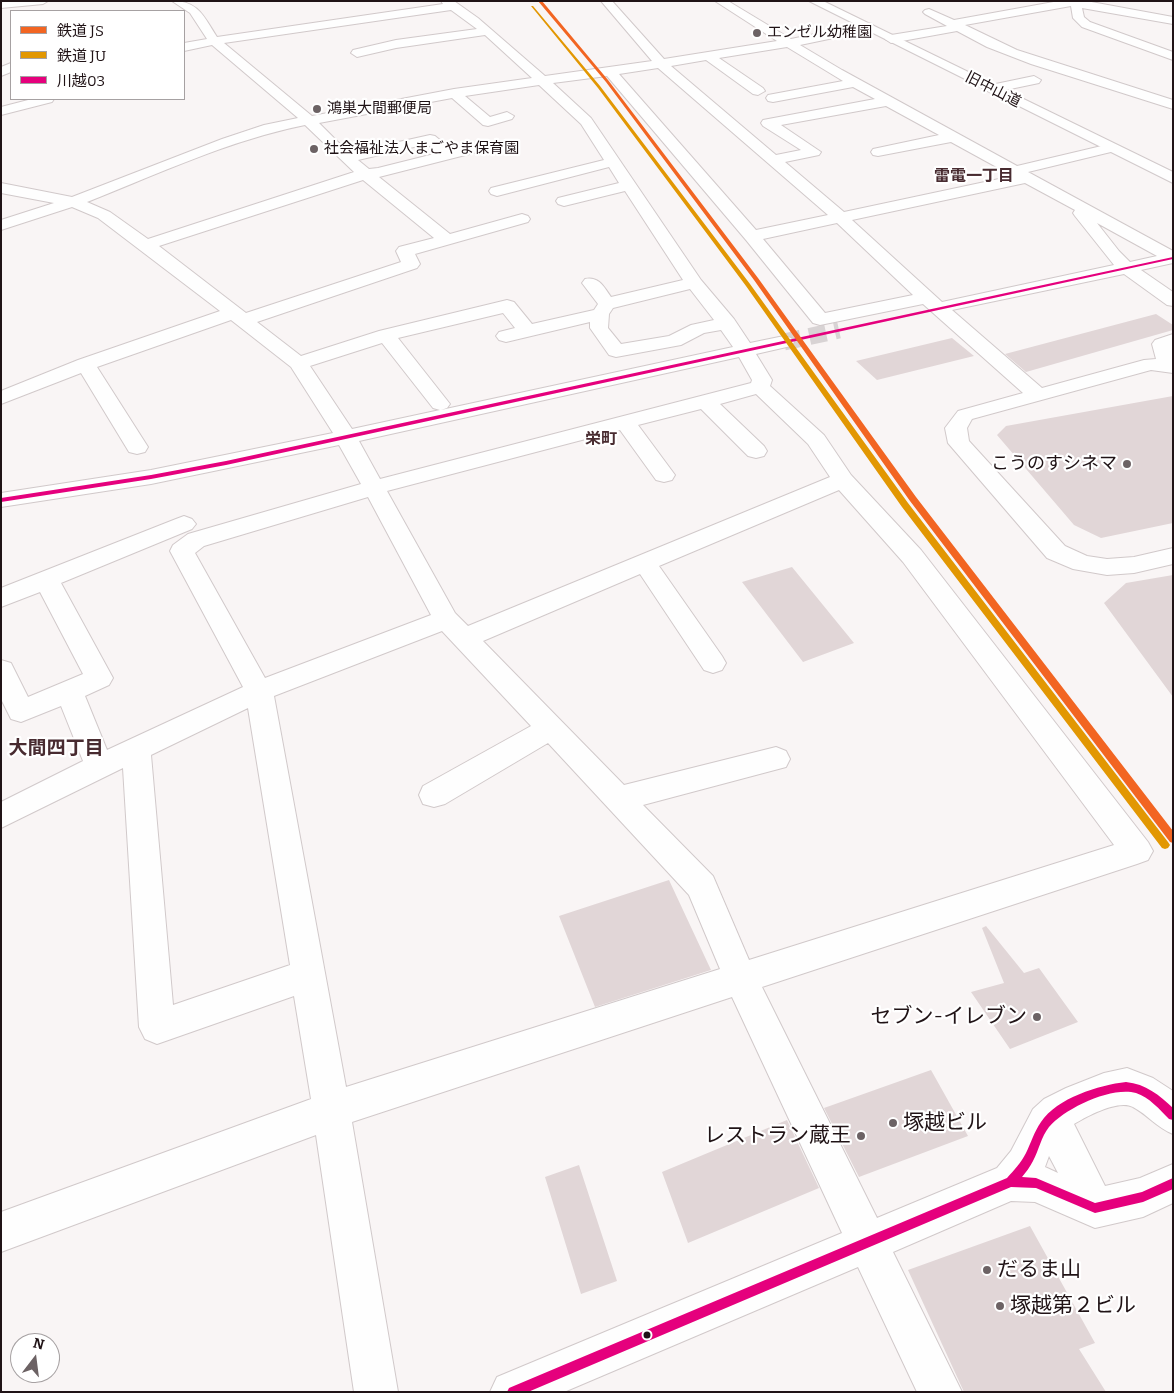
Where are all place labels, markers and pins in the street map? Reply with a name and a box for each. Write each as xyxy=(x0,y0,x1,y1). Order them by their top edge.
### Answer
place label: エンゼル幼稚園 xyxy=(767,24,872,42)
marker: エンゼル幼稚園 xyxy=(751,27,763,39)
place label: 鴻巣大間郵便局 xyxy=(327,100,432,118)
marker: 鴻巣大間郵便局 xyxy=(311,103,323,115)
place label: 社会福祉法人まごやま保育園 xyxy=(324,140,519,158)
marker: 社会福祉法人まごやま保育園 xyxy=(308,143,320,155)
place label: こうのすシネマ xyxy=(991,453,1117,475)
marker: こうのすシネマ xyxy=(1121,458,1133,470)
place label: セブン-イレブン xyxy=(870,1004,1027,1030)
marker: セブン-イレブン xyxy=(1031,1011,1043,1023)
place label: 塚越ビル xyxy=(903,1110,987,1136)
marker: 塚越ビル xyxy=(887,1117,899,1129)
place label: レストラン蔵王 xyxy=(704,1123,851,1149)
marker: レストラン蔵王 xyxy=(855,1130,867,1142)
place label: だるま山 xyxy=(997,1257,1081,1283)
marker: だるま山 xyxy=(981,1264,993,1276)
place label: 塚越第２ビル xyxy=(1010,1293,1136,1319)
marker: 塚越第２ビル xyxy=(994,1300,1006,1312)
unlabelled marker xyxy=(642,1330,652,1340)

